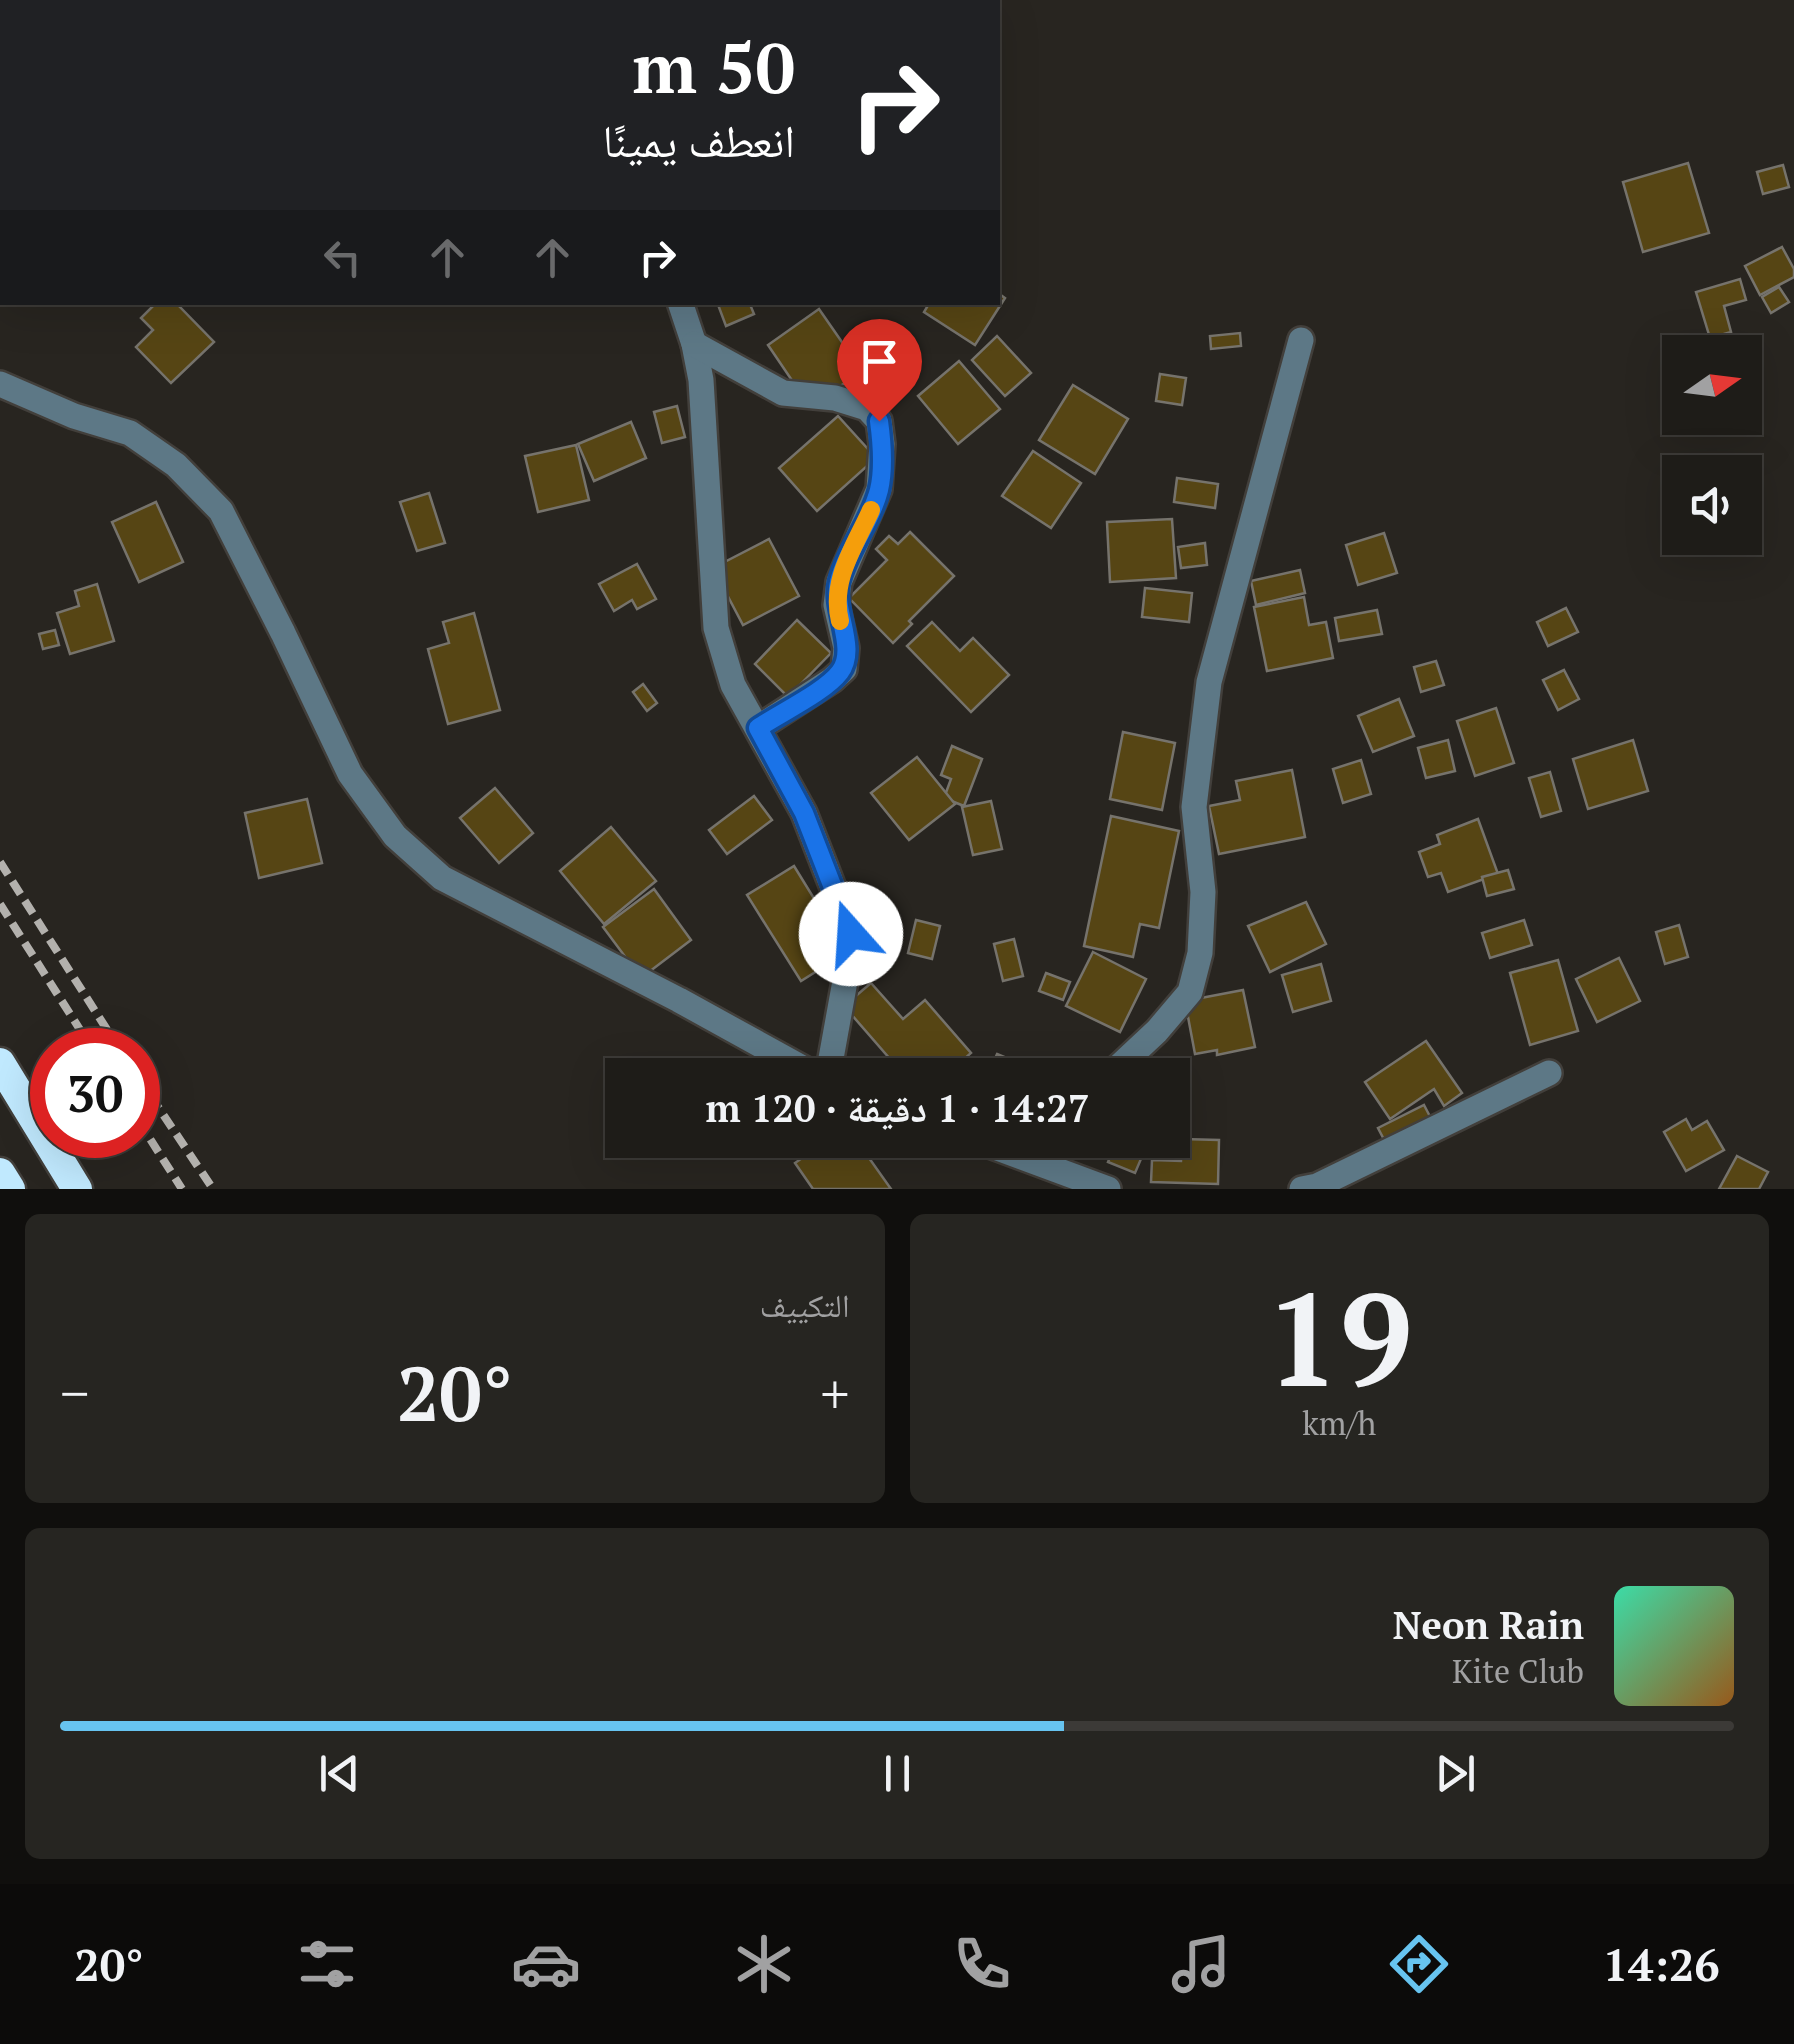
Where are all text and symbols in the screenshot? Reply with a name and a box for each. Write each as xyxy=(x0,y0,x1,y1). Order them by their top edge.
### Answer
text: 50 m xyxy=(632,20,795,113)
icon: right xyxy=(830,40,960,170)
text: انعطف يمينًا xyxy=(603,110,795,170)
icon: left xyxy=(315,230,370,285)
icon: ahead xyxy=(420,230,475,285)
icon: ahead xyxy=(525,230,580,285)
icon: right xyxy=(630,230,685,285)
pin xyxy=(837,319,922,422)
icon: arrive xyxy=(852,334,907,389)
north arrow xyxy=(1662,335,1762,435)
map controls xyxy=(1662,335,1762,555)
button: sound xyxy=(1662,455,1762,555)
position arrow xyxy=(799,882,903,986)
speed limit sign: 30 xyxy=(30,1028,160,1158)
text: 14:27 · 1 دقيقة · 120 m xyxy=(706,1083,1089,1133)
text: 19 xyxy=(1266,1251,1413,1423)
text: التكييف xyxy=(760,1284,850,1326)
text: 20° xyxy=(397,1343,513,1442)
text: − xyxy=(60,1356,89,1429)
text: + xyxy=(820,1356,849,1429)
text: km/h xyxy=(1302,1402,1376,1444)
text: Neon Rain xyxy=(1393,1600,1584,1650)
text: Kite Club xyxy=(1452,1650,1584,1692)
icon: previous xyxy=(312,1746,367,1801)
icon: pause xyxy=(870,1746,925,1801)
icon: next xyxy=(1428,1746,1483,1801)
icon: filters xyxy=(292,1929,362,1999)
icon: car xyxy=(511,1929,581,1999)
icon: climate xyxy=(729,1929,799,1999)
icon: phone xyxy=(947,1929,1017,1999)
icon: music xyxy=(1166,1929,1236,1999)
icon: directions xyxy=(1384,1929,1454,1999)
text: 20° xyxy=(74,1934,144,1994)
text: 14:26 xyxy=(1603,1934,1720,1994)

